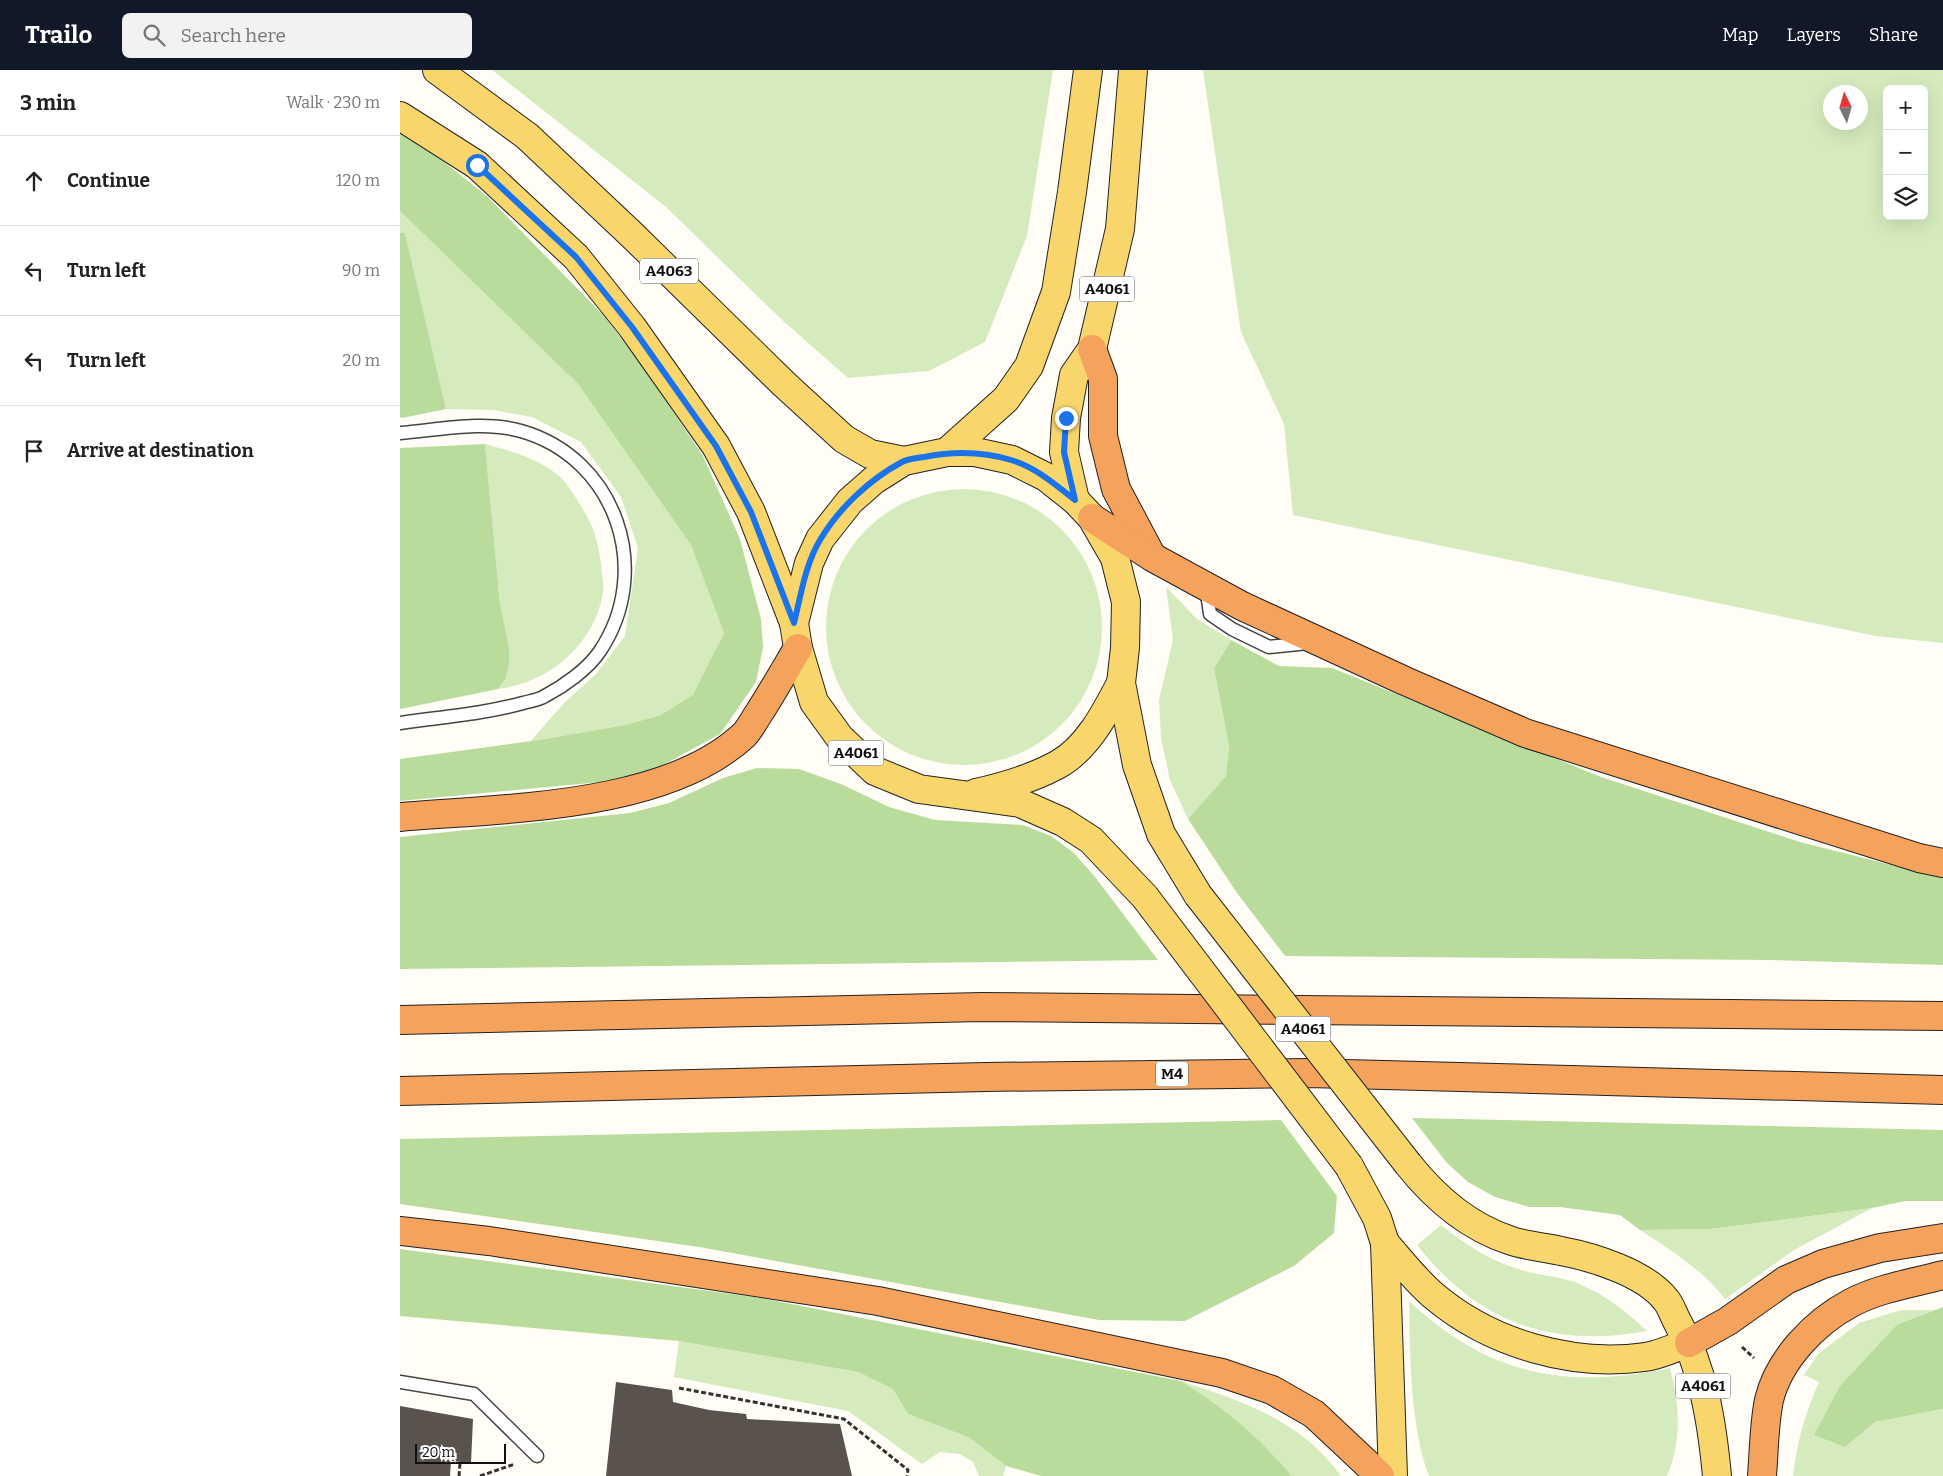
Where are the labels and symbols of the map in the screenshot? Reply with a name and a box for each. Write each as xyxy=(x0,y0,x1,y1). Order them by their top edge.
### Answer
north arrow xyxy=(1823,85,1868,130)
route start xyxy=(466,154,489,177)
road number: A4063 xyxy=(640,258,698,284)
road number: A4061 xyxy=(1080,276,1134,302)
route end xyxy=(1055,407,1078,430)
road number: A4061 xyxy=(828,740,884,766)
road number: A4061 xyxy=(1276,1016,1330,1042)
road number: M4 xyxy=(1156,1062,1188,1086)
road number: A4061 xyxy=(1676,1374,1730,1398)
scale bar xyxy=(415,1441,506,1464)

